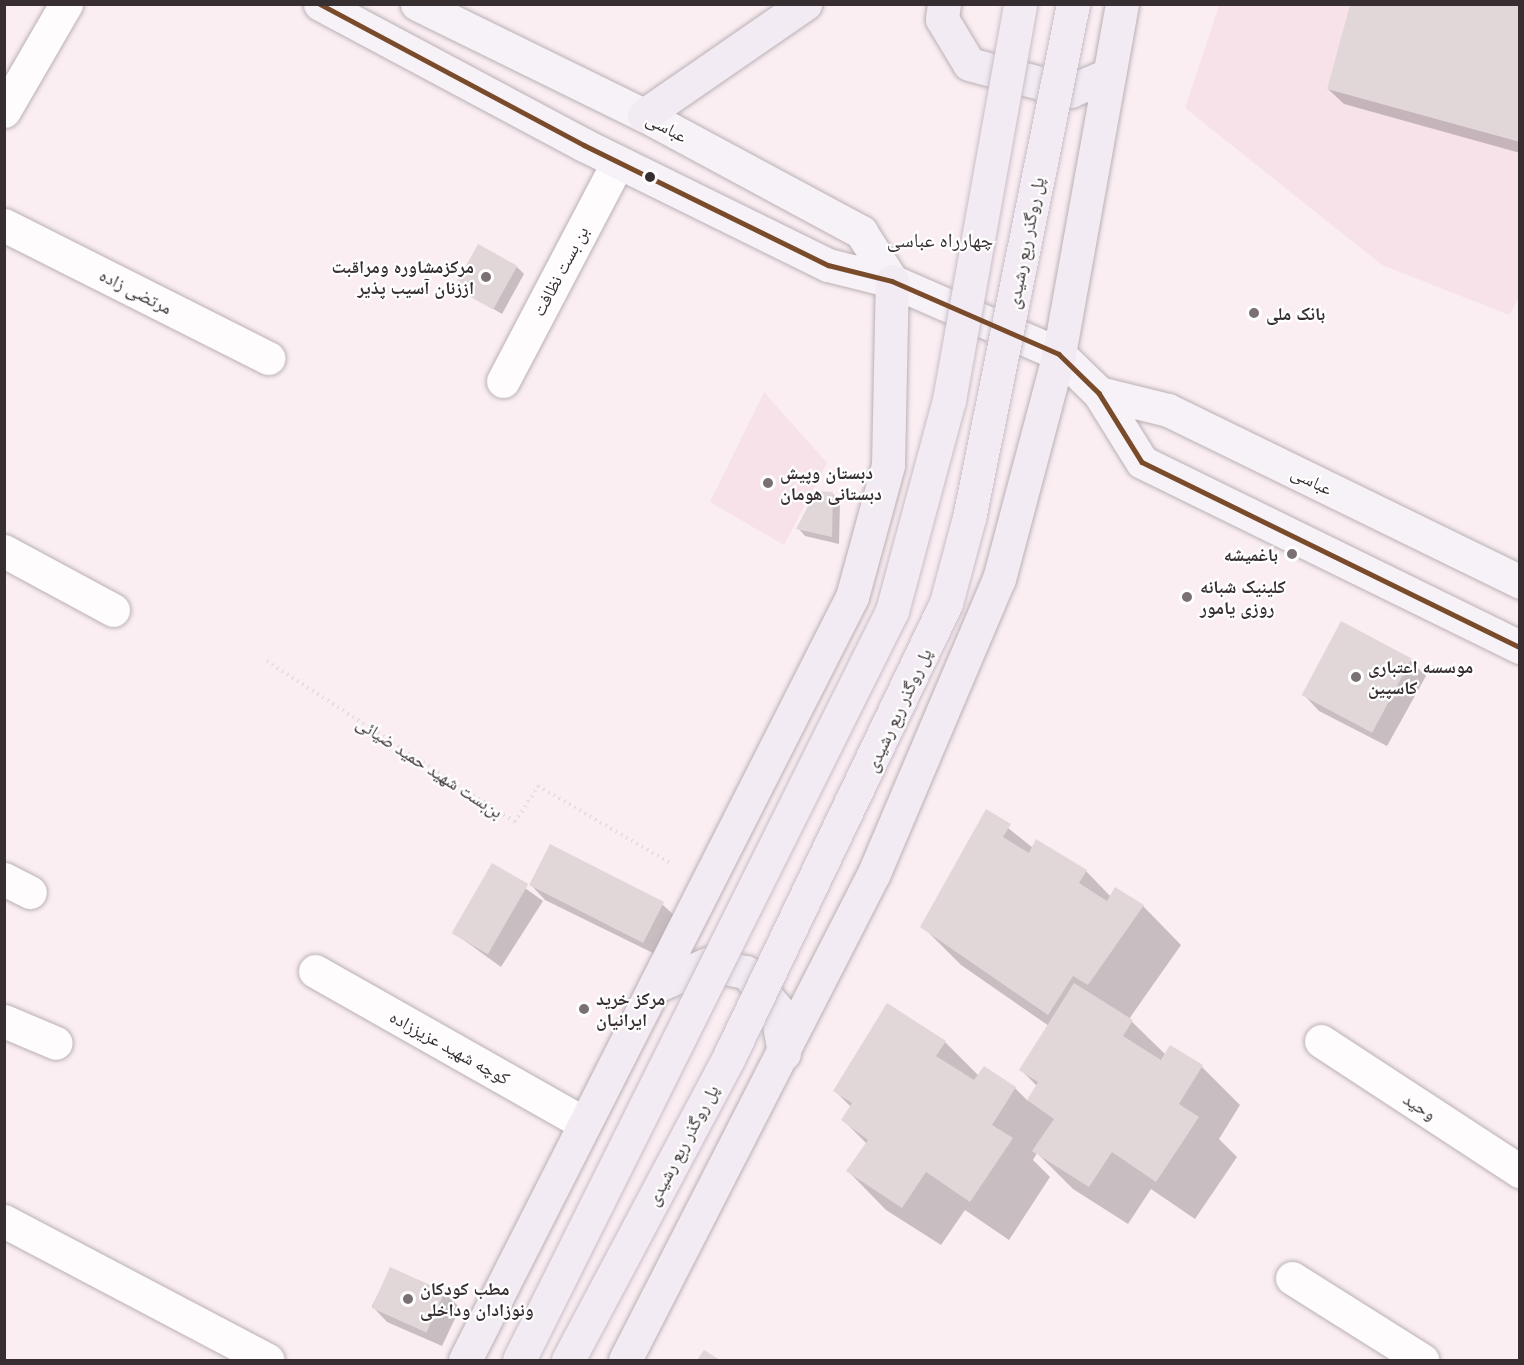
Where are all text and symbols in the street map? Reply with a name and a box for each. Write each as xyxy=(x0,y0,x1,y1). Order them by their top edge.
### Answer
street label: عباسى xyxy=(643,107,691,147)
unlabelled marker xyxy=(644,171,656,183)
street label: پل روگذر ربع رشیدی xyxy=(1002,175,1048,311)
street label: بن بست نظافت xyxy=(527,222,593,320)
district label: چهارراه عباسی xyxy=(887,227,993,251)
place label: مرکزمشاوره ومراقبت اززنان آسیب پذیر xyxy=(331,256,474,298)
street label: مرتضی زاده xyxy=(96,264,176,318)
marker: مرکزمشاوره ومراقبت اززنان آسیب پذیر xyxy=(479,270,493,284)
place label: بانک ملی xyxy=(1266,302,1325,324)
marker: بانک ملی xyxy=(1247,306,1261,320)
street label: عباسى xyxy=(1288,461,1336,499)
place label: دبستان وپیش دبستانی هومان xyxy=(780,462,882,504)
marker: دبستان وپیش دبستانی هومان xyxy=(761,476,775,490)
place label: باغمیشه xyxy=(1224,543,1278,565)
marker: باغمیشه xyxy=(1283,545,1301,563)
place label: کلینیک شبانه روزی یامور xyxy=(1200,576,1286,618)
marker: کلینیک شبانه روزی یامور xyxy=(1178,588,1196,606)
street label: پل روگذر ربع رشیدی xyxy=(860,645,936,775)
place label: موسسه اعتباری کاسپین xyxy=(1368,656,1473,698)
marker: موسسه اعتباری کاسپین xyxy=(1349,670,1363,684)
street label: بن‌بست شهید حمید ضیائی xyxy=(353,712,507,822)
place label: مرکز خرید ایرانیان xyxy=(596,988,665,1030)
marker: مرکز خرید ایرانیان xyxy=(577,1002,591,1016)
street label: کوچه شهید عزیززاده xyxy=(386,1005,514,1089)
street label: پل روگذر ربع رشیدی xyxy=(641,1081,723,1209)
street label: وحید xyxy=(1399,1087,1441,1125)
place label: مطب کودکان ونوزادان وداخلی xyxy=(420,1278,534,1320)
marker: مطب کودکان ونوزادان وداخلی xyxy=(401,1292,415,1306)

